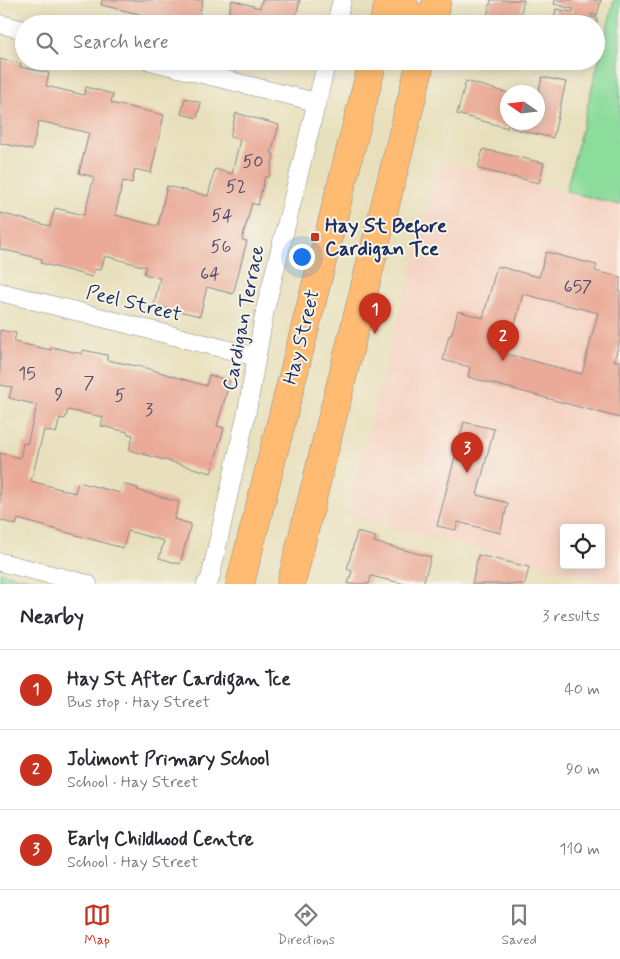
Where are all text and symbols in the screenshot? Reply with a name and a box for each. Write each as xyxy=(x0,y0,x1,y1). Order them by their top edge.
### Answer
search box xyxy=(15,15,605,70)
icon: search xyxy=(33,29,61,57)
text: Search here xyxy=(73,30,169,55)
north arrow xyxy=(500,85,545,130)
house number: 50 xyxy=(242,150,264,174)
house number: 52 xyxy=(226,175,246,199)
house number: 54 xyxy=(211,204,233,228)
place label: Hay St Before Cardigan Tce xyxy=(325,213,447,263)
marker: Hay St Before Cardigan Tce xyxy=(309,231,321,243)
house number: 56 xyxy=(211,235,231,259)
street label: Cardigan Terrace xyxy=(217,243,271,393)
your location xyxy=(289,244,315,270)
house number: 64 xyxy=(200,262,220,286)
house number: 657 xyxy=(564,275,592,299)
street label: Peel Street xyxy=(83,279,185,329)
street label: Hay Street xyxy=(277,287,327,387)
pin: 1 xyxy=(359,293,391,334)
pin: 2 xyxy=(487,320,519,361)
house number: 15 xyxy=(18,362,36,386)
house number: 7 xyxy=(84,371,95,395)
house number: 9 xyxy=(55,383,64,407)
house number: 5 xyxy=(115,384,126,408)
house number: 3 xyxy=(145,398,153,422)
pin: 3 xyxy=(451,432,483,473)
map controls xyxy=(560,524,605,569)
button: locate xyxy=(560,524,605,569)
text: Nearby xyxy=(20,603,84,631)
text: 3 results xyxy=(542,606,600,627)
text: Hay St After Cardigan Tce xyxy=(67,667,291,692)
text: 1 xyxy=(32,679,40,700)
text: 40 m xyxy=(564,679,600,700)
text: Bus stop · Hay Street xyxy=(67,692,210,713)
text: Jolimont Primary School xyxy=(67,747,270,772)
text: 2 xyxy=(32,759,40,780)
text: 90 m xyxy=(566,759,600,780)
text: School · Hay Street xyxy=(67,772,199,793)
text: Early Childhood Centre xyxy=(67,827,254,852)
text: 3 xyxy=(32,839,40,860)
text: 110 m xyxy=(559,839,600,860)
text: School · Hay Street xyxy=(67,852,199,873)
tab: Map xyxy=(83,901,111,949)
tab: Directions xyxy=(278,901,335,949)
tab: Saved xyxy=(501,901,537,949)

